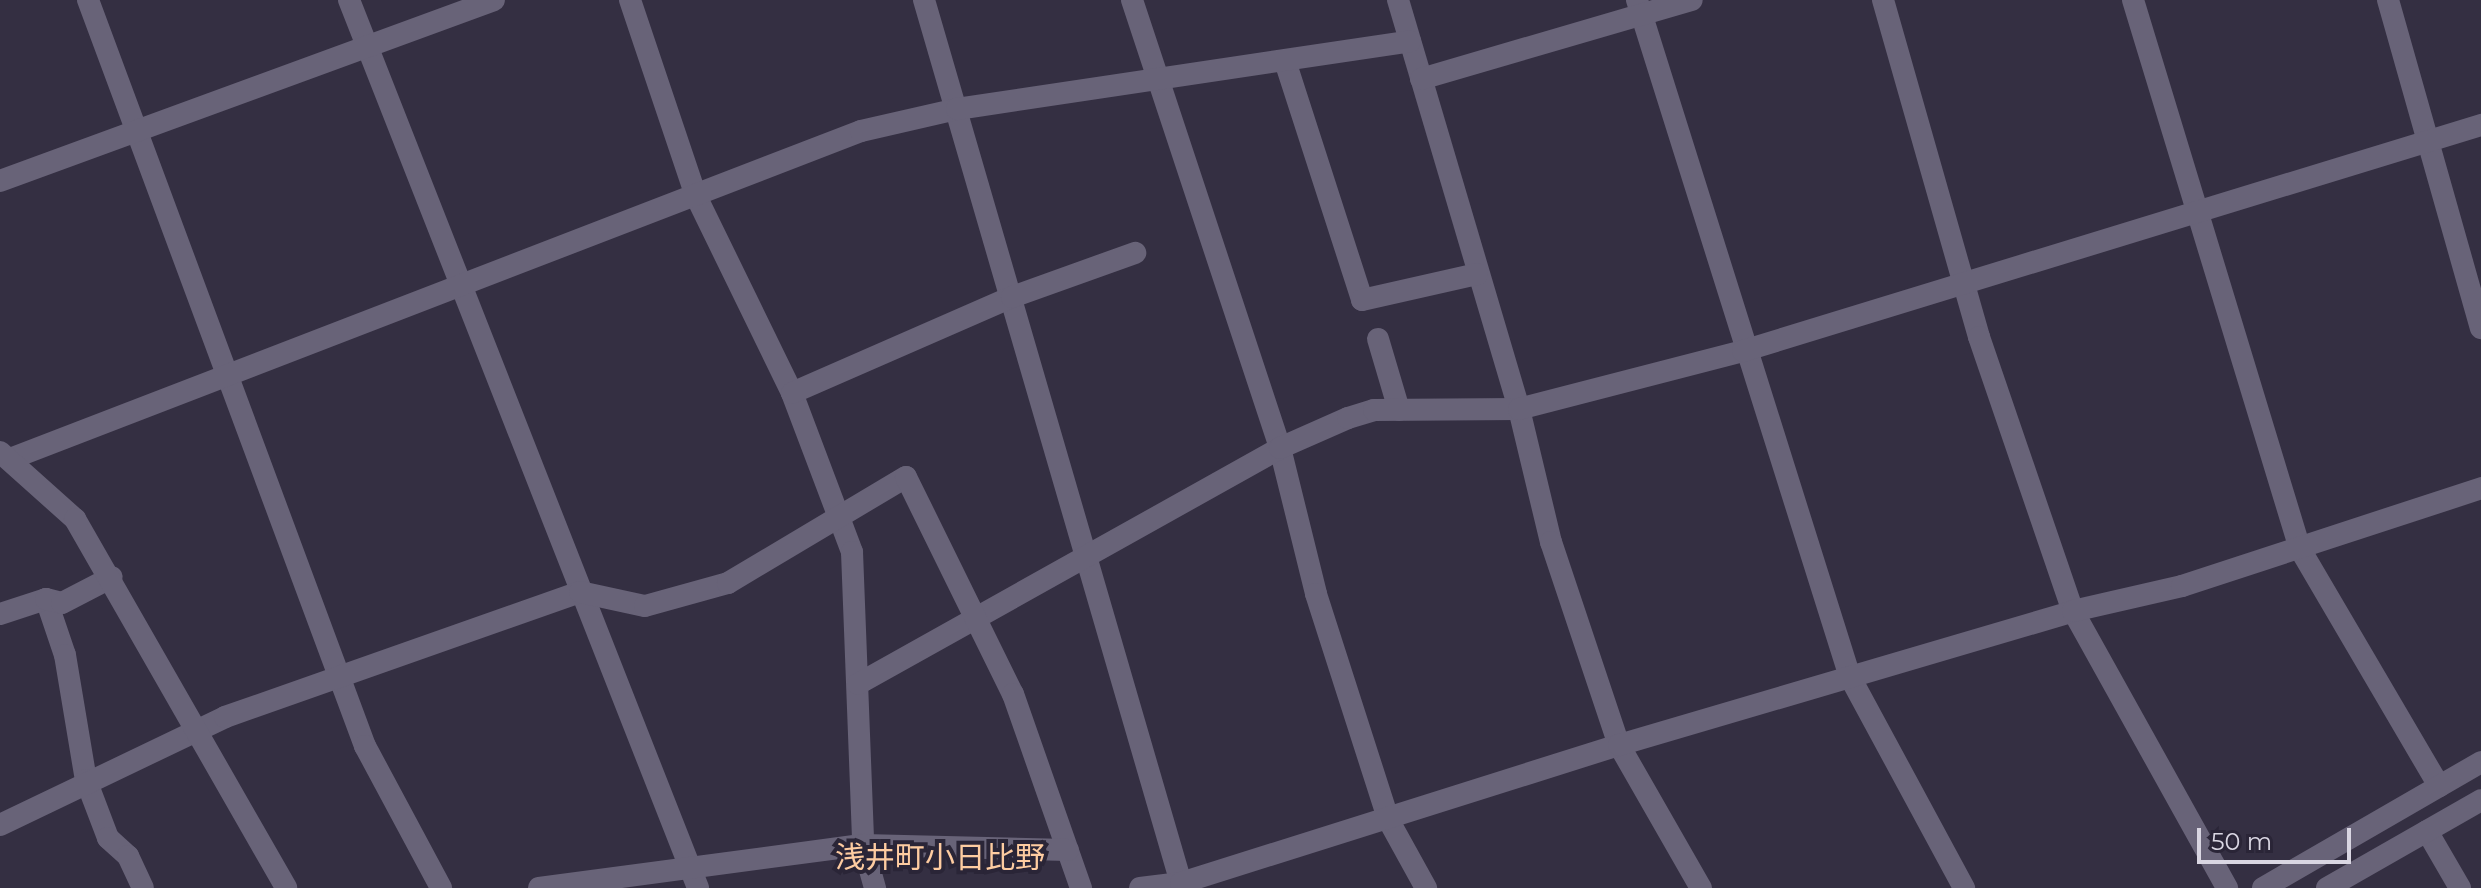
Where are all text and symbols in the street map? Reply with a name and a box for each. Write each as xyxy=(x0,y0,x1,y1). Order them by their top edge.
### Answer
scale bar xyxy=(2201,812,2355,862)
text: 50 m xyxy=(2211,827,2272,856)
district label: 浅井町小日比野 xyxy=(835,840,1045,876)

